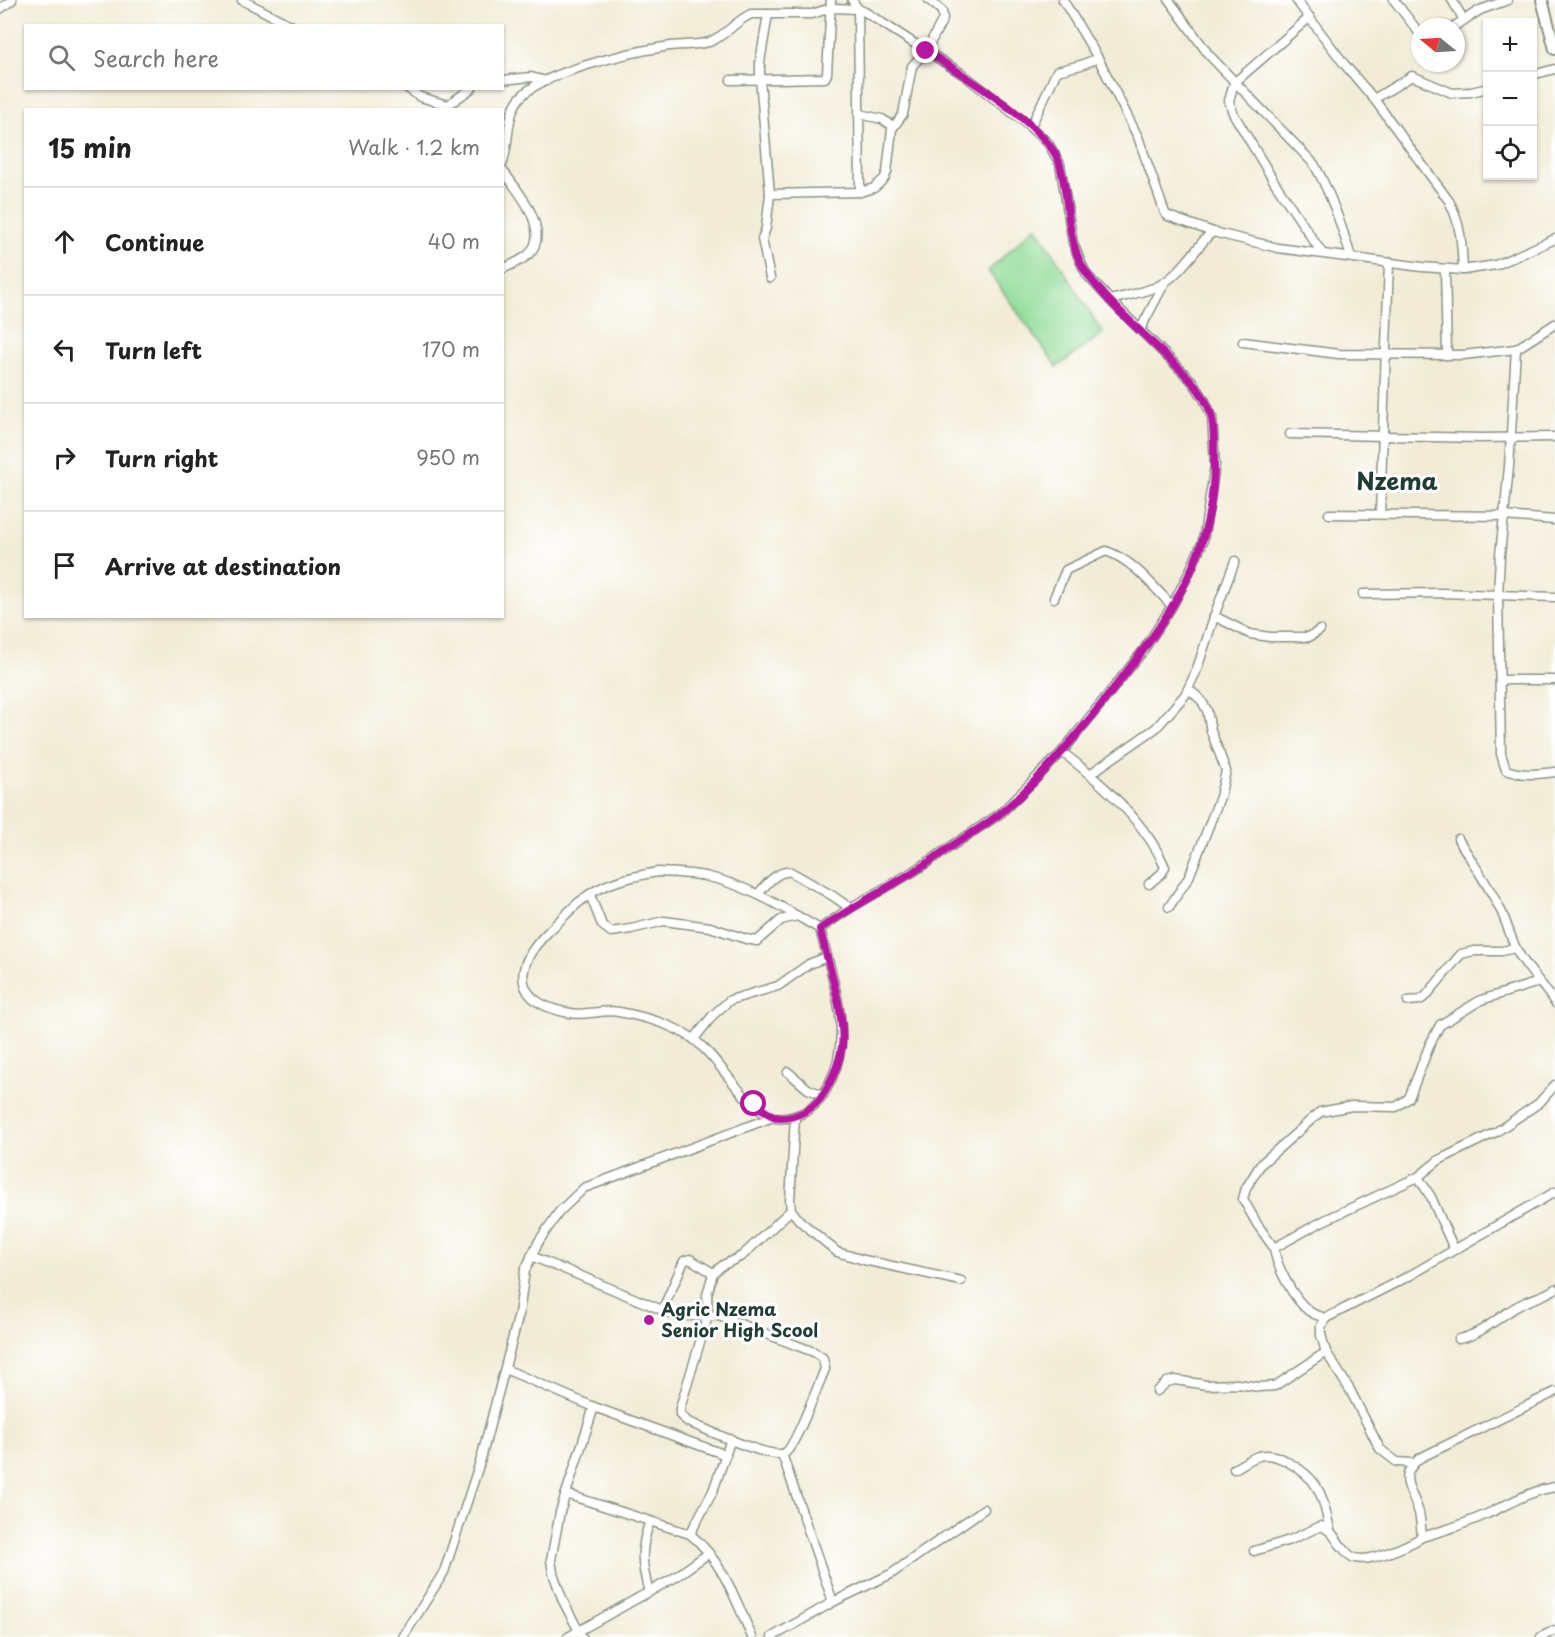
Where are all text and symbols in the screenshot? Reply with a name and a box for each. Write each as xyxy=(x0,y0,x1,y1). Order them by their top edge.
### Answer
north arrow xyxy=(1411,18,1465,72)
map controls xyxy=(1483,18,1537,180)
button: + xyxy=(1483,18,1537,72)
search box xyxy=(24,24,504,90)
route end xyxy=(912,37,938,63)
icon: search xyxy=(45,41,78,74)
text: Search here xyxy=(93,41,219,74)
button: − xyxy=(1483,72,1537,126)
button: locate xyxy=(1483,126,1537,180)
text: 15 min xyxy=(48,128,132,167)
text: Walk · 1.2 km xyxy=(348,132,480,162)
icon: ahead xyxy=(48,225,81,258)
text: Continue xyxy=(105,225,204,258)
text: 40 m xyxy=(428,226,480,256)
icon: left xyxy=(48,333,81,366)
text: Turn left xyxy=(105,333,202,366)
text: 170 m xyxy=(422,334,480,364)
icon: right xyxy=(48,441,81,474)
text: Turn right xyxy=(105,441,218,474)
text: 950 m xyxy=(416,442,480,472)
district label: Nzema xyxy=(1356,462,1439,498)
icon: arrive xyxy=(48,549,81,582)
text: Arrive at destination xyxy=(105,549,341,582)
route start xyxy=(740,1090,766,1116)
place label: Agric Nzema Senior High Scool xyxy=(661,1295,818,1343)
marker: Agric Nzema Senior High Scool xyxy=(642,1313,656,1327)

